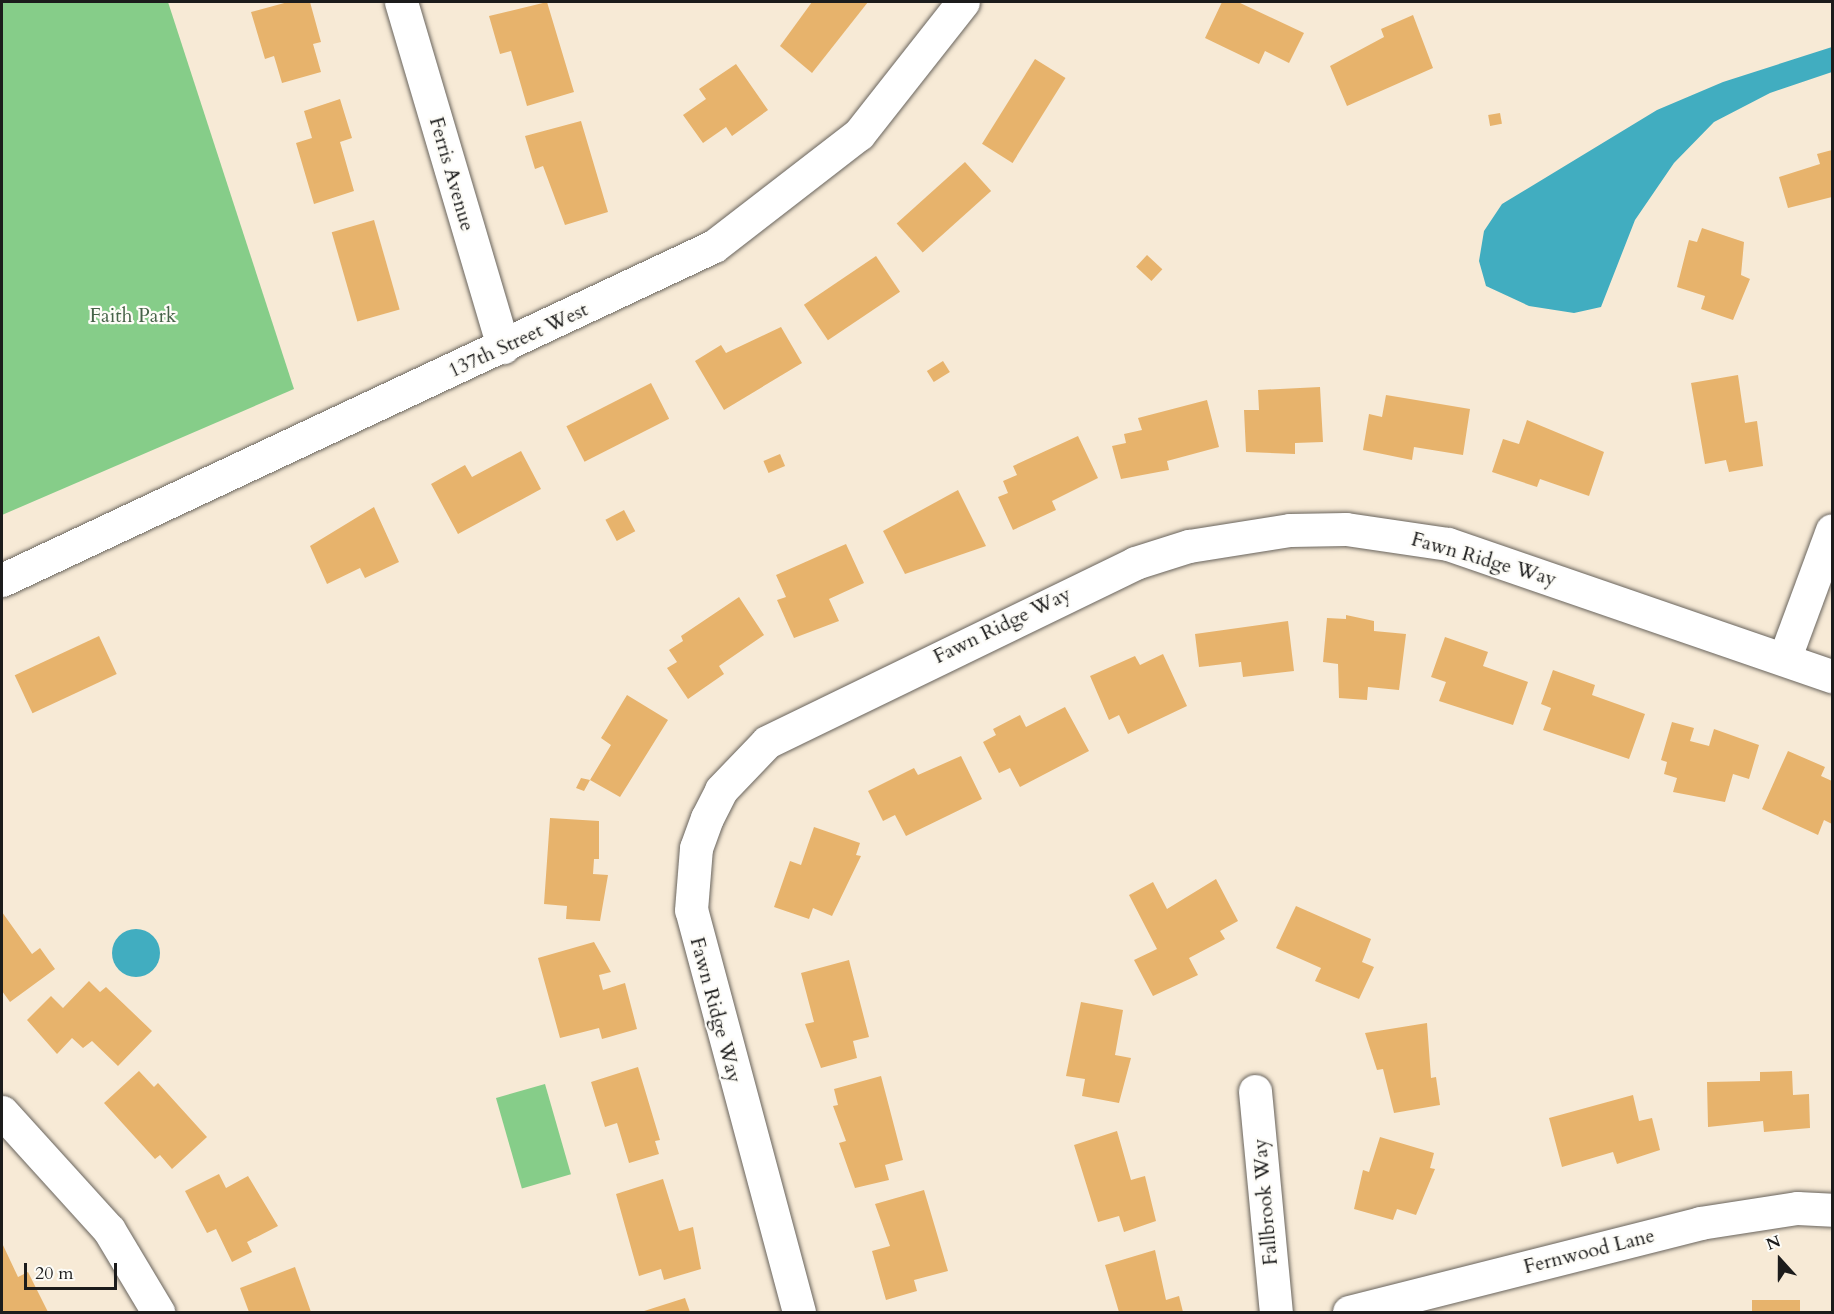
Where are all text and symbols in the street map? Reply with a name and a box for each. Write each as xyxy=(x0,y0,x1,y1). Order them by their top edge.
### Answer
street label: Ferris Avenue xyxy=(424,114,480,234)
street label: 137th Street West xyxy=(444,297,592,383)
park label: Faith Park xyxy=(90,303,176,327)
street label: Fawn Ridge Way xyxy=(1409,527,1559,591)
street label: Fawn Ridge Way xyxy=(929,581,1075,669)
street label: Fawn Ridge Way xyxy=(685,934,747,1086)
street label: Fallbrook Way xyxy=(1248,1138,1282,1266)
street label: Fernwood Lane xyxy=(1521,1223,1657,1279)
north arrow xyxy=(1750,1230,1810,1290)
text: N xyxy=(1763,1230,1784,1256)
scale bar xyxy=(27,1251,120,1289)
text: 20 m xyxy=(35,1261,74,1286)

